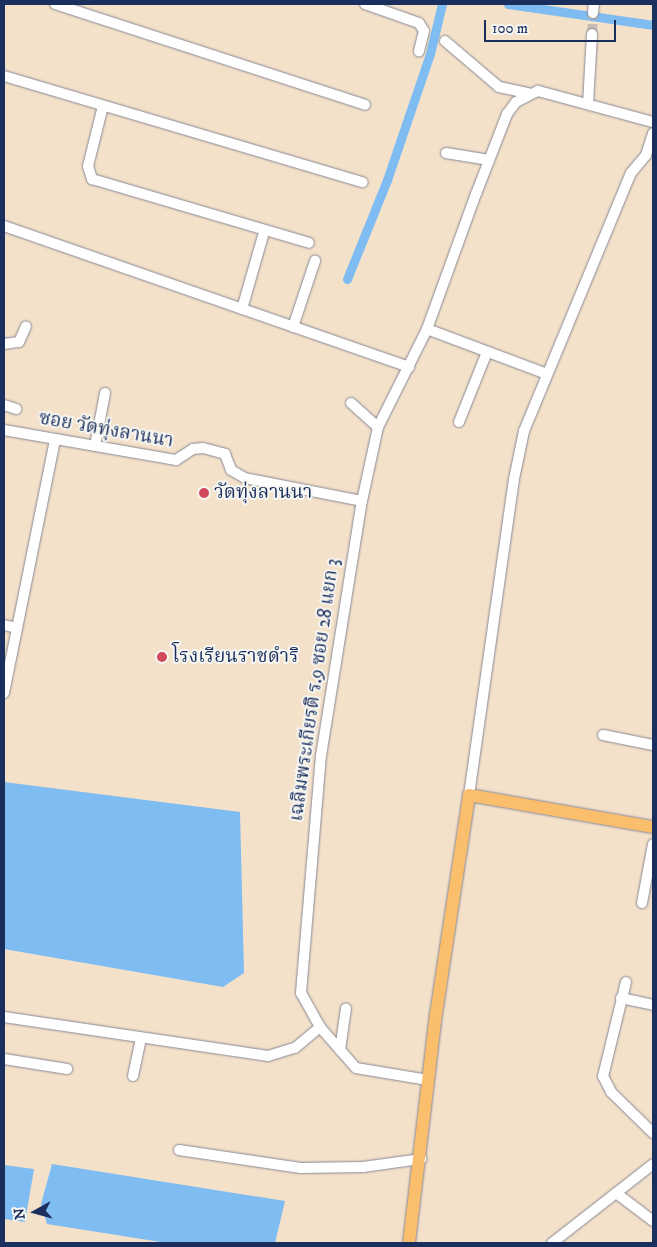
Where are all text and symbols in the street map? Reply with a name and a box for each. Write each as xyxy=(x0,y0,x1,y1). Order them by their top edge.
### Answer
scale bar xyxy=(487,10,620,42)
text: 100 m xyxy=(492,19,528,38)
street label: ซอย วัดทุ่งลานนา xyxy=(37,407,175,453)
place label: วัดทุ่งลานนา xyxy=(214,482,312,504)
marker: วัดทุ่งลานนา xyxy=(198,487,210,499)
street label: เฉลิมพระเกียรติ ร.9 ซอย 28 แยก 3 xyxy=(285,557,345,823)
place label: โรงเรียนราชดำริ xyxy=(172,646,299,668)
marker: โรงเรียนราชดำริ xyxy=(156,651,168,663)
north arrow xyxy=(10,1187,60,1237)
text: N xyxy=(10,1207,30,1221)

